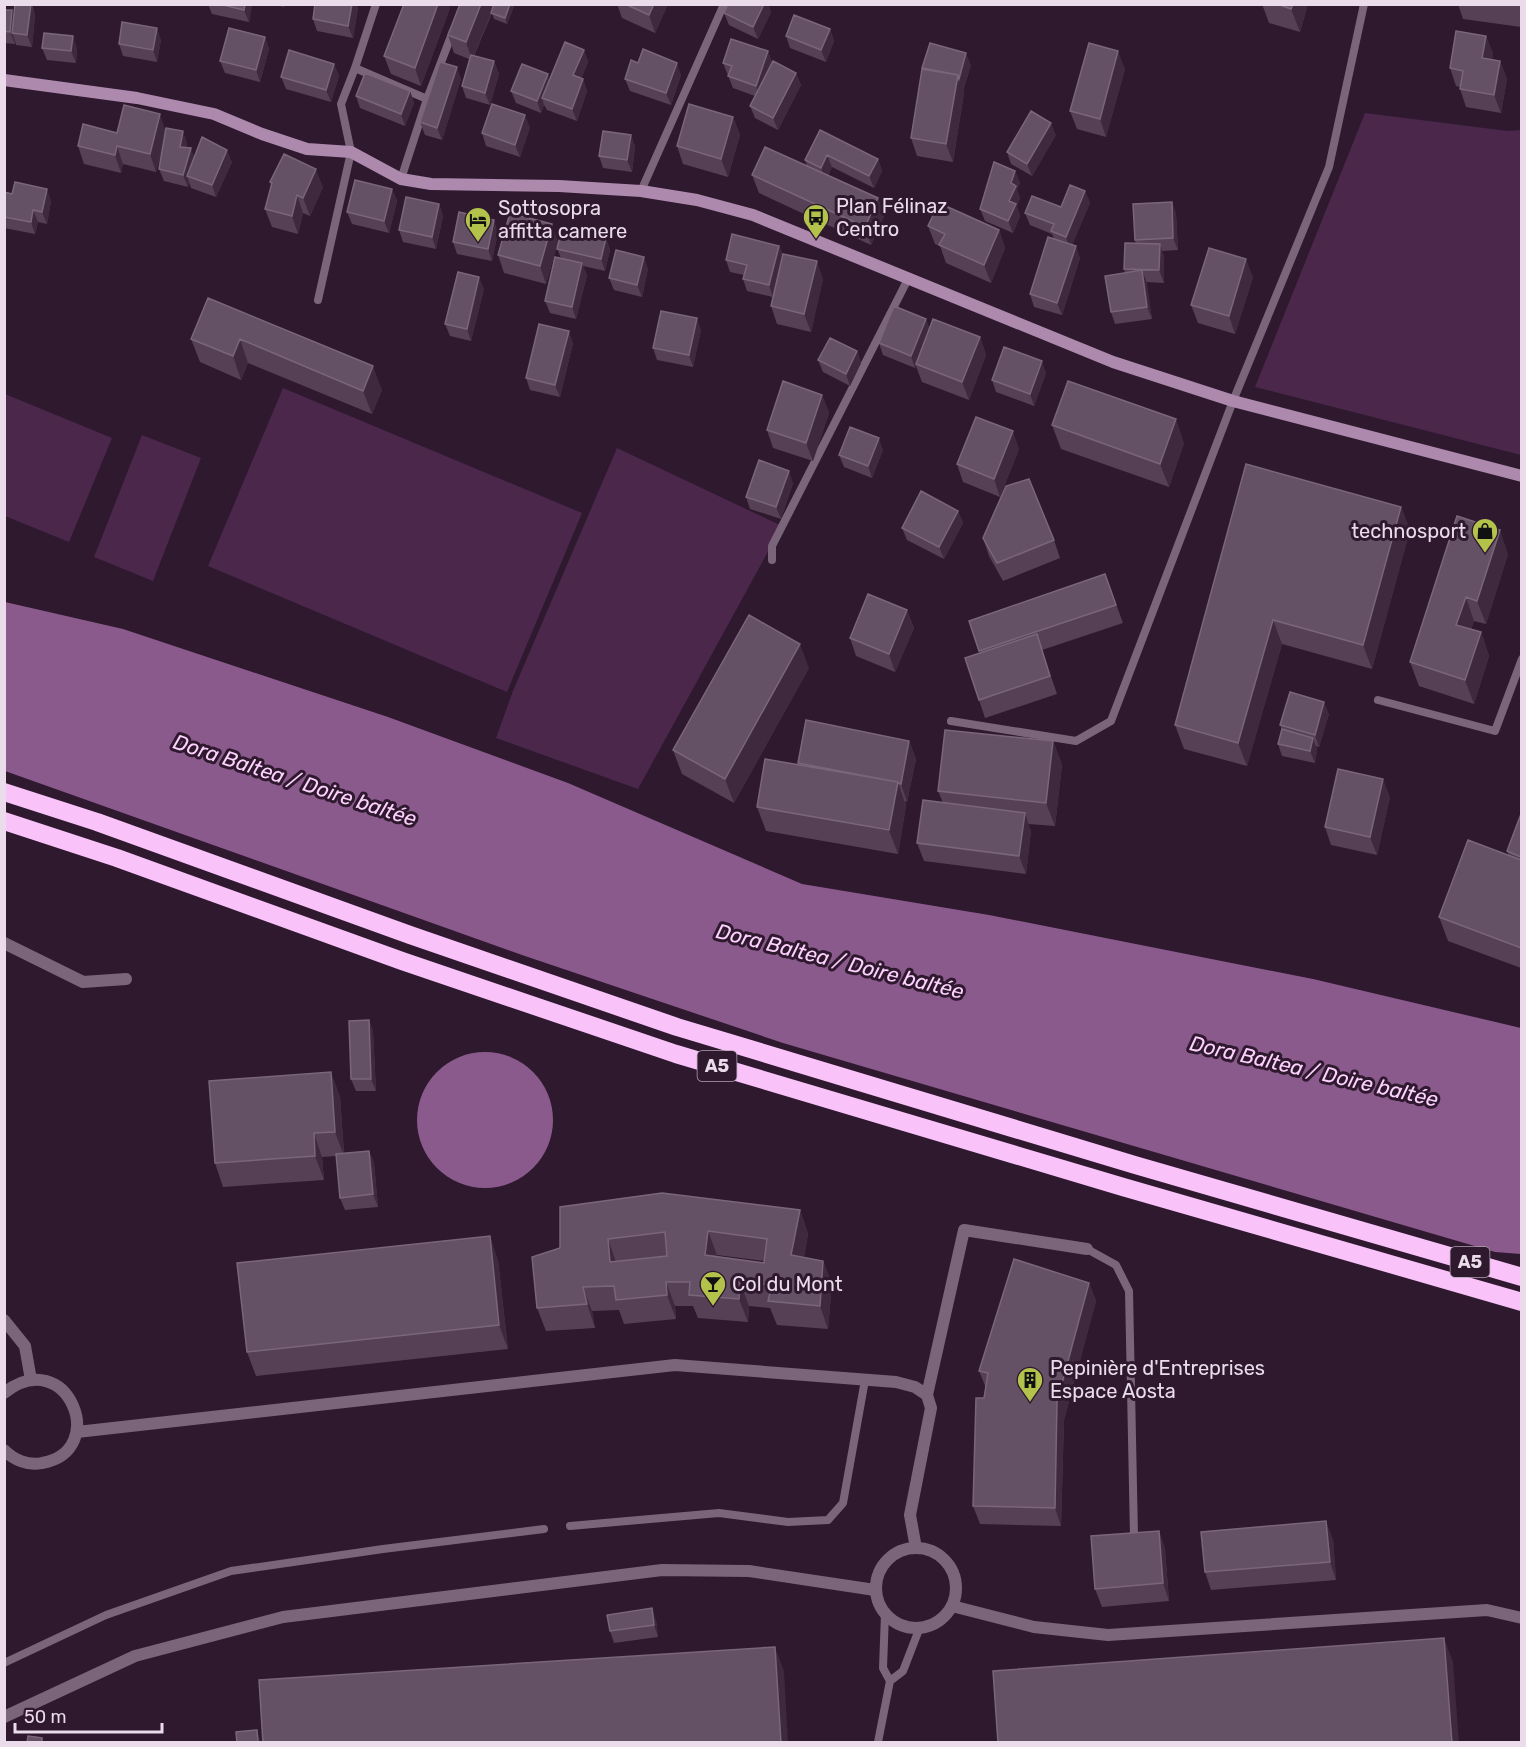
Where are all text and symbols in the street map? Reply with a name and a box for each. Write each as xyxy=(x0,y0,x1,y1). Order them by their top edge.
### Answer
place label: Plan Félinaz Centro xyxy=(836,194,947,241)
place label: Sottosopra affitta camere xyxy=(498,196,627,243)
bus stop icon: Plan Félinaz Centro xyxy=(801,202,831,240)
hotel icon: Sottosopra affitta camere xyxy=(463,205,493,243)
shop icon: technosport xyxy=(1470,516,1500,554)
place label: technosport xyxy=(1351,519,1466,543)
water label: Dora Baltea / Doire baltée xyxy=(170,729,420,831)
water label: Dora Baltea / Doire baltée xyxy=(714,918,967,1004)
water label: Dora Baltea / Doire baltée xyxy=(1187,1030,1441,1112)
road number: A5 xyxy=(698,1051,736,1081)
road number: A5 xyxy=(1450,1247,1490,1277)
bar icon: Col du Mont xyxy=(698,1269,728,1307)
place label: Col du Mont xyxy=(732,1272,843,1296)
place label: Pepinière d'Entreprises Espace Aosta xyxy=(1050,1356,1265,1403)
building icon: Pepinière d'Entreprises Espace Aosta xyxy=(1015,1365,1045,1403)
scale bar xyxy=(15,1696,162,1734)
text: 50 m xyxy=(24,1706,67,1728)

